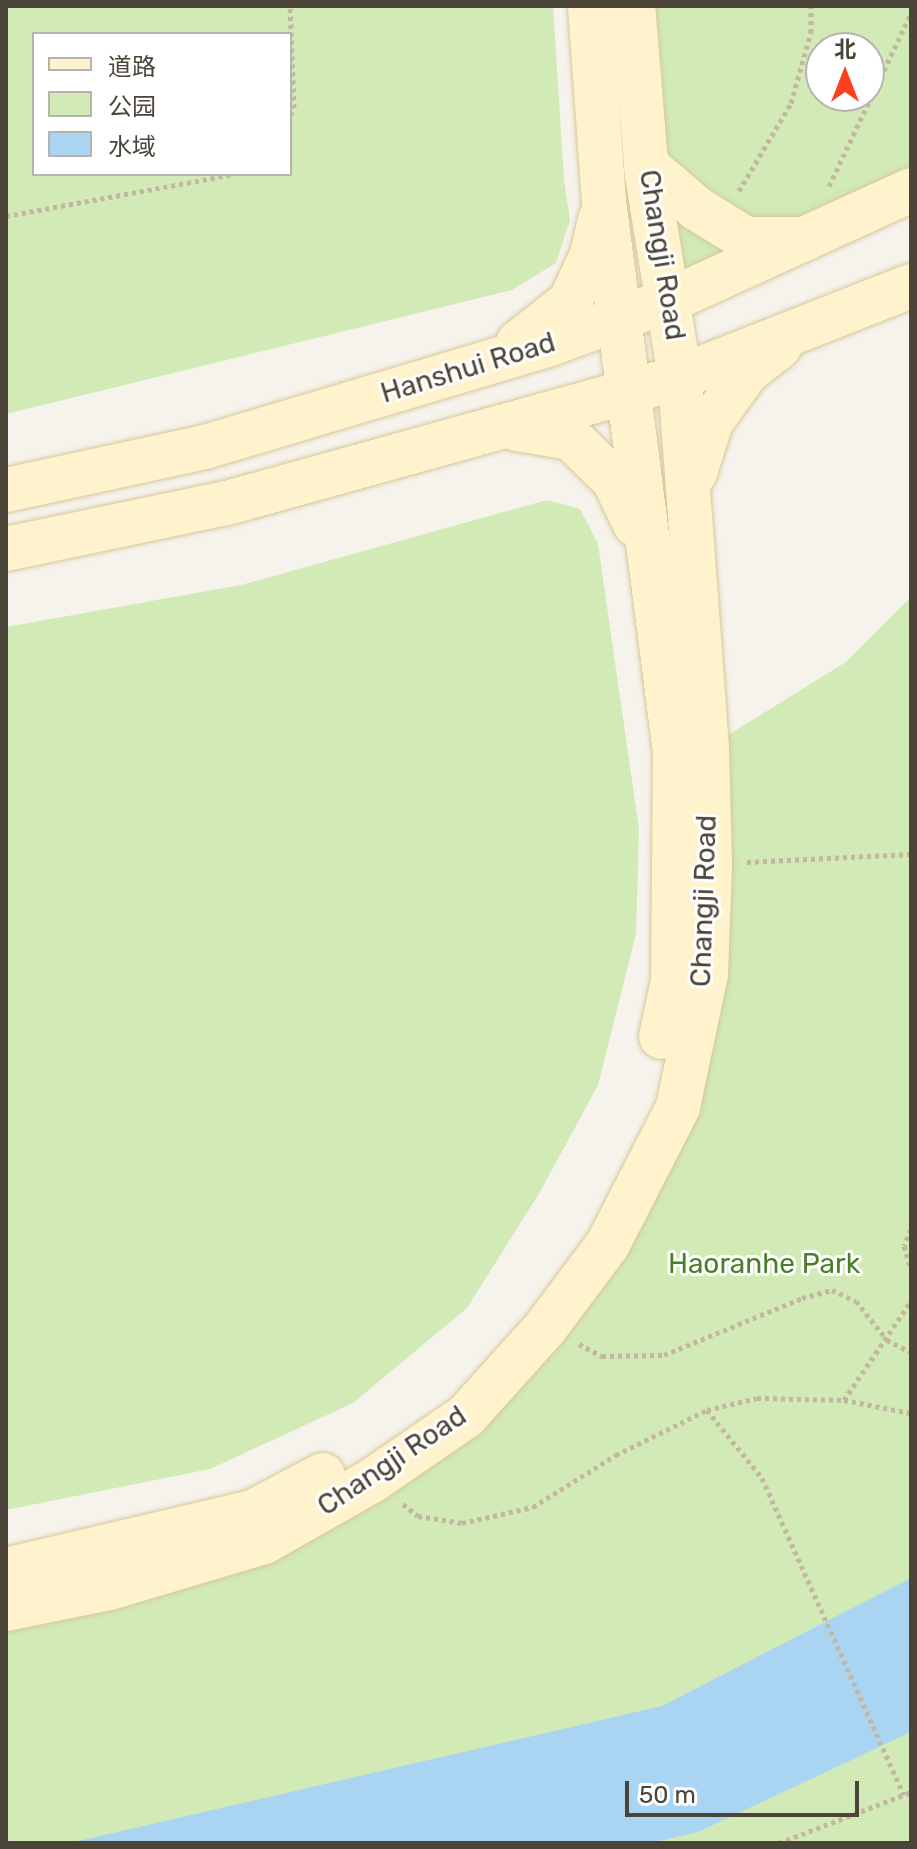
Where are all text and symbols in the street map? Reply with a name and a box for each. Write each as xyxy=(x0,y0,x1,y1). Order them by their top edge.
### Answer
legend xyxy=(32,32,292,176)
north arrow xyxy=(805,32,885,112)
text: 北 xyxy=(834,36,856,63)
text: 道路 xyxy=(108,53,156,81)
text: 公园 xyxy=(108,93,156,121)
text: 水域 xyxy=(108,133,156,161)
street label: Changji Road xyxy=(632,167,692,343)
street label: Hanshui Road xyxy=(377,326,559,410)
street label: Changji Road xyxy=(684,814,724,988)
park label: Haoranhe Park xyxy=(668,1247,860,1281)
street label: Changji Road xyxy=(311,1399,473,1523)
scale bar xyxy=(629,1765,863,1815)
text: 50 m xyxy=(639,1781,696,1809)

